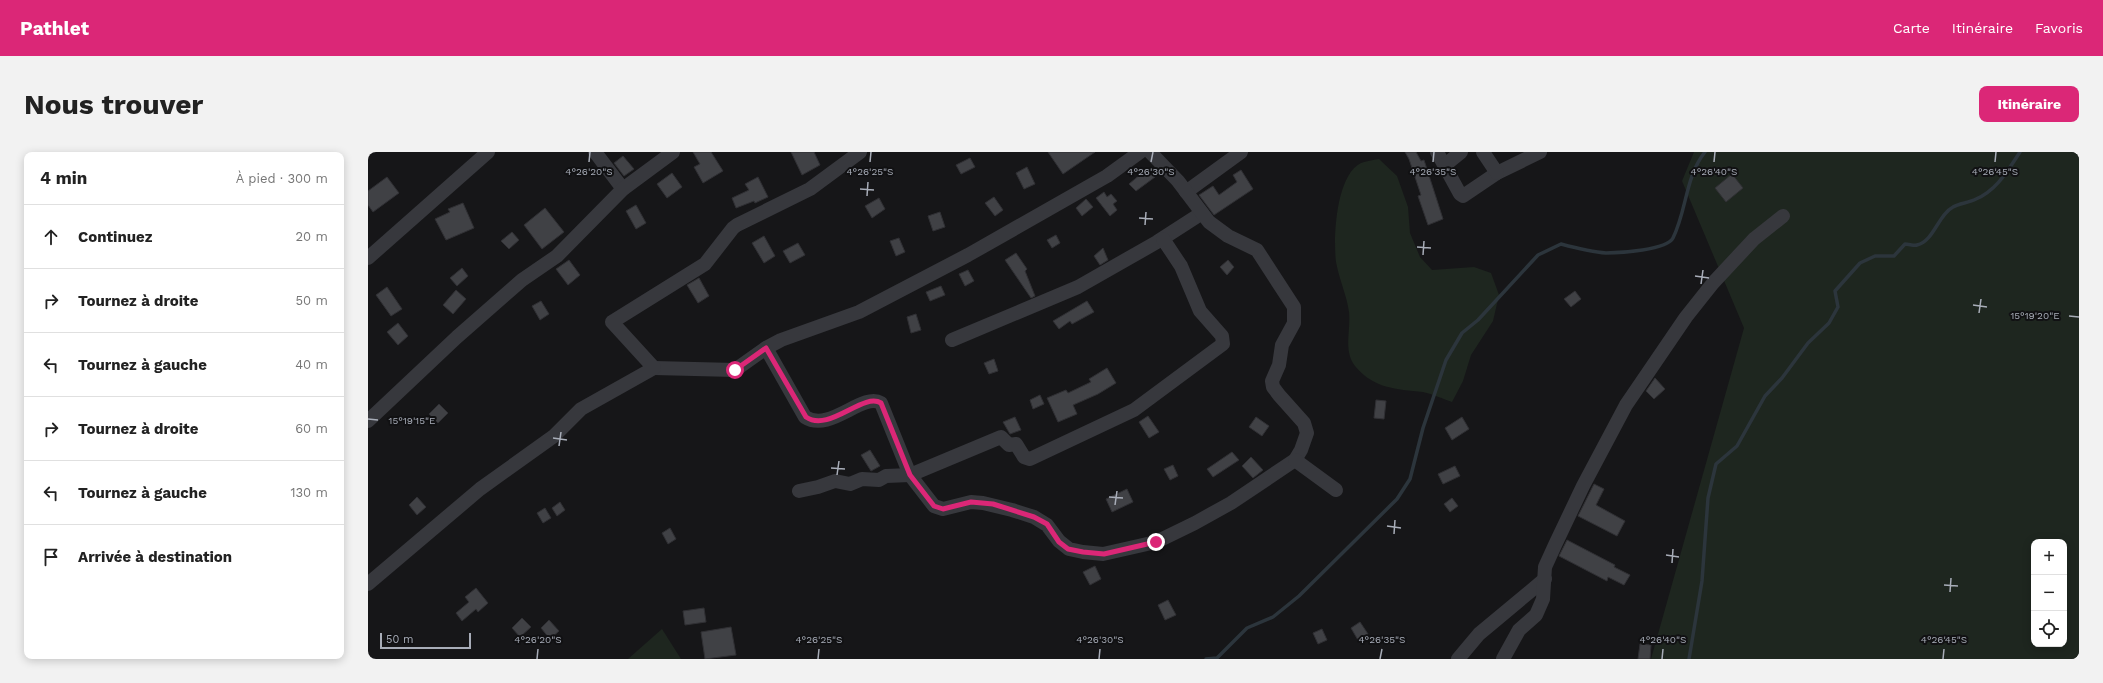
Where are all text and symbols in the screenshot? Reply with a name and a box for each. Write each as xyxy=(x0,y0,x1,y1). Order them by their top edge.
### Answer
text: Pathlet xyxy=(20,17,89,40)
text: Carte xyxy=(1893,20,1930,36)
text: Itinéraire xyxy=(1952,20,2013,36)
text: Favoris xyxy=(2035,20,2083,36)
button: Itinéraire xyxy=(1979,86,2079,122)
text: Nous trouver xyxy=(24,88,203,121)
text: 4°26'20"S xyxy=(565,166,613,177)
text: 4°26'25"S xyxy=(846,166,894,177)
text: 4°26'30"S xyxy=(1127,166,1175,177)
text: 4°26'35"S xyxy=(1409,166,1457,177)
text: 4°26'40"S xyxy=(1691,166,1737,177)
text: 4°26'45"S xyxy=(1972,166,2018,177)
text: 4 min xyxy=(40,168,87,188)
text: À pied · 300 m xyxy=(236,171,328,186)
icon: ahead xyxy=(40,226,62,248)
text: Continuez xyxy=(78,228,152,246)
text: 20 m xyxy=(296,229,328,244)
icon: right xyxy=(40,290,62,312)
text: Tournez à droite xyxy=(78,292,198,310)
text: 50 m xyxy=(296,293,328,308)
text: 15°19'20"E xyxy=(2010,310,2060,321)
icon: left xyxy=(40,354,62,376)
text: Tournez à gauche xyxy=(78,356,207,374)
text: 40 m xyxy=(295,357,328,372)
route start xyxy=(726,361,744,379)
text: 15°19'15"E xyxy=(389,415,435,426)
icon: right xyxy=(40,418,62,440)
text: Tournez à droite xyxy=(78,420,198,438)
text: 60 m xyxy=(295,421,328,436)
icon: left xyxy=(40,482,62,504)
text: Tournez à gauche xyxy=(78,484,207,502)
text: 130 m xyxy=(290,485,328,500)
route end xyxy=(1147,533,1165,551)
map controls xyxy=(2031,539,2067,647)
button: + xyxy=(2031,539,2067,575)
icon: arrive xyxy=(40,546,62,568)
text: Arrivée à destination xyxy=(78,548,232,566)
button: − xyxy=(2031,575,2067,611)
button: locate xyxy=(2031,611,2067,647)
scale bar xyxy=(380,631,471,650)
text: 50 m xyxy=(386,633,413,646)
text: 4°26'20"S xyxy=(514,634,562,645)
text: 4°26'25"S xyxy=(795,634,843,645)
text: 4°26'30"S xyxy=(1076,634,1124,645)
text: 4°26'35"S xyxy=(1358,634,1406,645)
text: 4°26'40"S xyxy=(1640,634,1686,645)
text: 4°26'45"S xyxy=(1921,634,1967,645)

